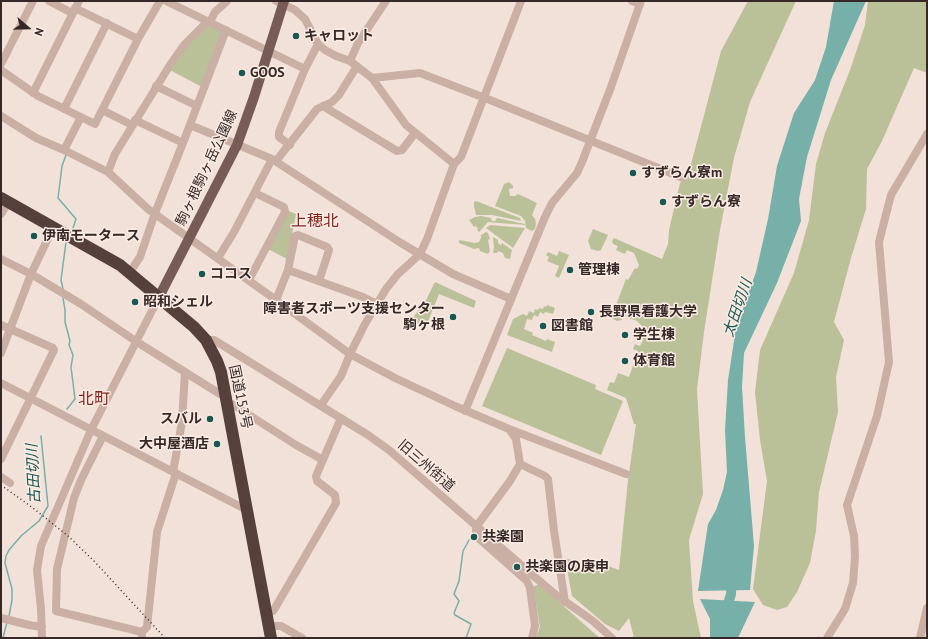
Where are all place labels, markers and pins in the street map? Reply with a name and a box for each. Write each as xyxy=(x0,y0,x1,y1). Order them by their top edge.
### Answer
place label: キャロット xyxy=(304,28,374,44)
marker: キャロット xyxy=(291,31,301,41)
place label: GOOS xyxy=(250,65,285,81)
marker: GOOS xyxy=(237,68,247,78)
place label: すずらん寮m xyxy=(641,165,722,181)
marker: すずらん寮m xyxy=(628,168,638,178)
place label: すずらん寮 xyxy=(671,194,741,210)
marker: すずらん寮 xyxy=(658,197,668,207)
place label: 伊南モータース xyxy=(42,228,140,244)
marker: 伊南モータース xyxy=(29,231,39,241)
place label: 管理棟 xyxy=(578,262,620,278)
marker: 管理棟 xyxy=(565,265,575,275)
place label: ココス xyxy=(210,266,252,282)
marker: ココス xyxy=(197,269,207,279)
place label: 昭和シェル xyxy=(143,294,213,310)
marker: 昭和シェル xyxy=(130,297,140,307)
place label: 障害者スポーツ支援センター 駒ヶ根 xyxy=(263,301,445,334)
place label: 長野県看護大学 xyxy=(599,304,697,320)
marker: 長野県看護大学 xyxy=(586,307,596,317)
marker: 障害者スポーツ支援センター 駒ヶ根 xyxy=(448,312,458,322)
place label: 図書館 xyxy=(551,318,593,334)
marker: 図書館 xyxy=(538,321,548,331)
place label: 学生棟 xyxy=(633,327,675,343)
marker: 学生棟 xyxy=(620,330,630,340)
place label: 体育館 xyxy=(633,353,675,369)
marker: 体育館 xyxy=(620,356,630,366)
place label: スバル xyxy=(160,411,202,427)
marker: スバル xyxy=(205,414,215,424)
place label: 大中屋酒店 xyxy=(139,436,209,452)
marker: 大中屋酒店 xyxy=(212,439,222,449)
place label: 共楽園 xyxy=(482,529,524,545)
marker: 共楽園 xyxy=(469,532,479,542)
place label: 共楽園の庚申 xyxy=(525,559,609,575)
marker: 共楽園の庚申 xyxy=(512,562,522,572)

